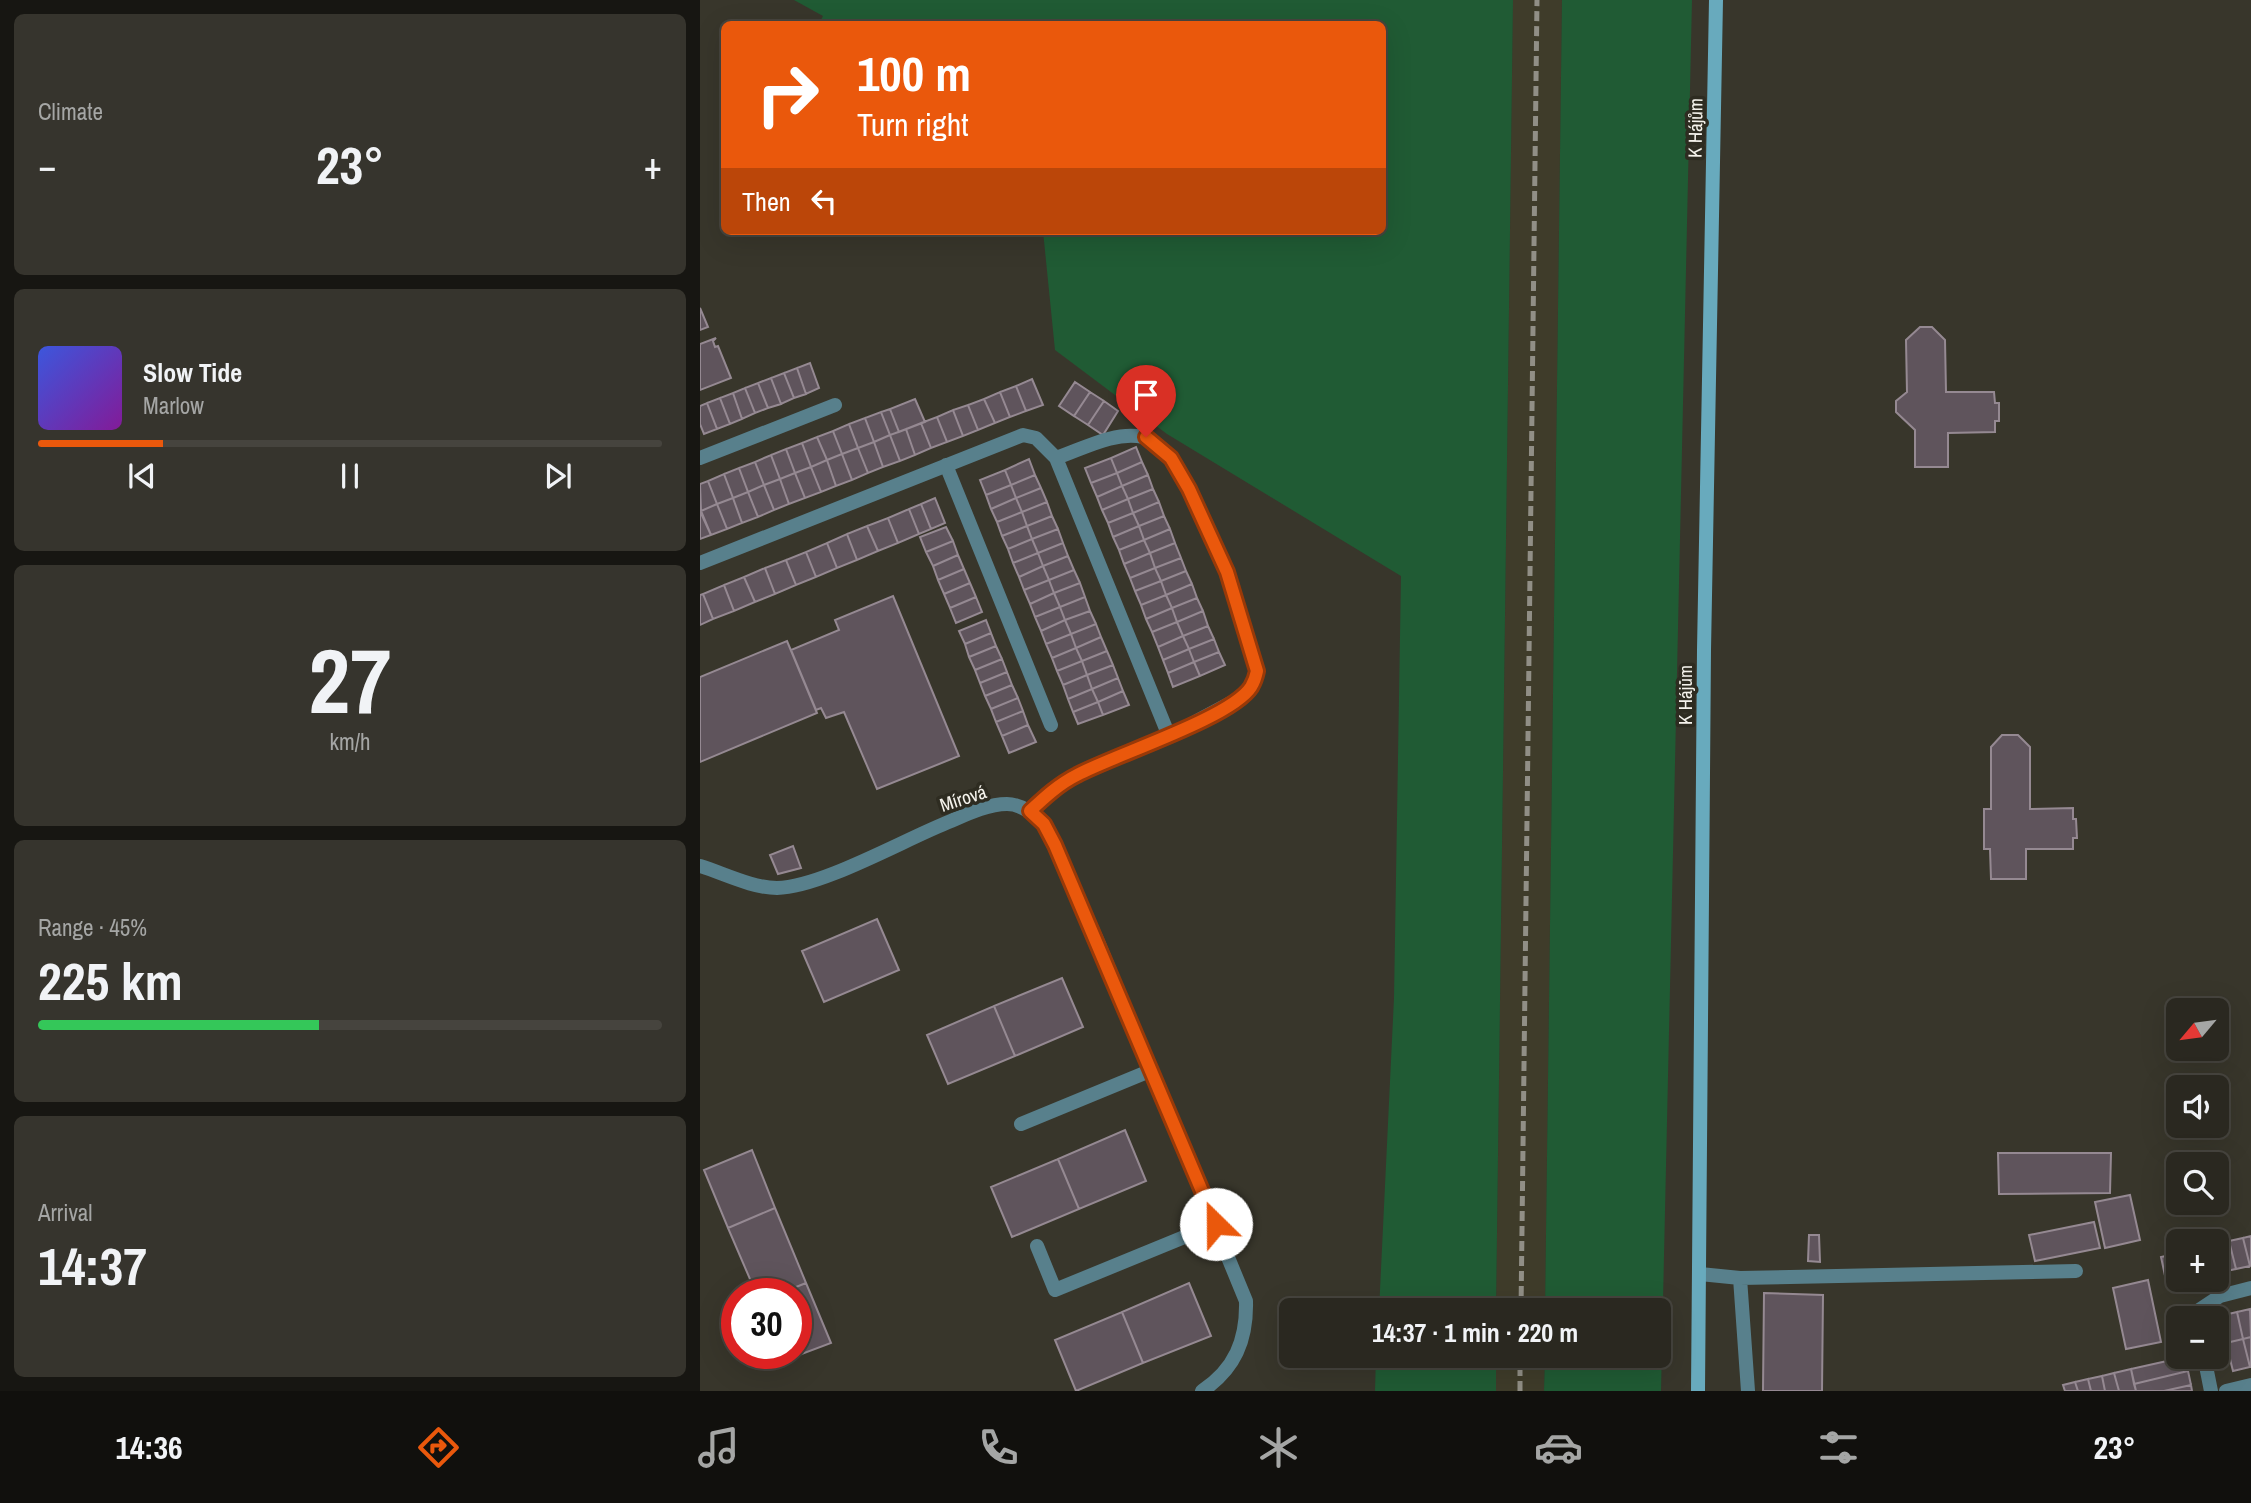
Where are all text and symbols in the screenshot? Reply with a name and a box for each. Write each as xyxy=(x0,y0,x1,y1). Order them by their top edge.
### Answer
text: 100 m xyxy=(857,40,971,106)
icon: right xyxy=(742,49,833,140)
text: Climate xyxy=(38,96,103,127)
street label: K Hájům xyxy=(1681,98,1709,158)
text: Turn right xyxy=(857,103,969,146)
text: 23° xyxy=(316,130,384,200)
text: − xyxy=(38,140,56,191)
text: + xyxy=(644,140,662,191)
icon: left xyxy=(805,182,843,220)
text: Then xyxy=(742,184,791,219)
text: Slow Tide xyxy=(143,355,242,390)
pin xyxy=(1116,365,1176,437)
icon: arrive xyxy=(1127,376,1165,414)
text: Marlow xyxy=(143,390,204,421)
icon: previous xyxy=(123,457,161,495)
icon: pause xyxy=(331,457,369,495)
icon: next xyxy=(539,457,577,495)
text: 27 xyxy=(309,619,392,741)
street label: K Hájům xyxy=(1672,665,1698,725)
text: km/h xyxy=(330,726,370,757)
street label: Mírová xyxy=(936,778,990,818)
text: Range · 45% xyxy=(38,912,147,943)
text: 225 km xyxy=(38,946,183,1016)
north arrow xyxy=(2166,998,2230,1060)
map controls xyxy=(2166,998,2229,1369)
button: sound xyxy=(2166,1075,2229,1138)
button: search xyxy=(2166,1152,2229,1215)
position arrow xyxy=(1179,1187,1253,1261)
text: Arrival xyxy=(38,1197,93,1228)
button: + xyxy=(2166,1229,2229,1292)
text: 14:37 xyxy=(38,1231,147,1301)
speed limit sign: 30 xyxy=(721,1278,812,1369)
button: − xyxy=(2166,1306,2229,1369)
text: 14:37 · 1 min · 220 m xyxy=(1372,1315,1578,1350)
icon: directions xyxy=(414,1423,463,1472)
icon: music xyxy=(694,1423,743,1472)
icon: phone xyxy=(974,1423,1023,1472)
icon: climate xyxy=(1254,1423,1303,1472)
icon: car xyxy=(1534,1423,1583,1472)
icon: filters xyxy=(1814,1423,1863,1472)
text: 14:36 xyxy=(115,1426,183,1469)
text: 23° xyxy=(2093,1426,2135,1469)

